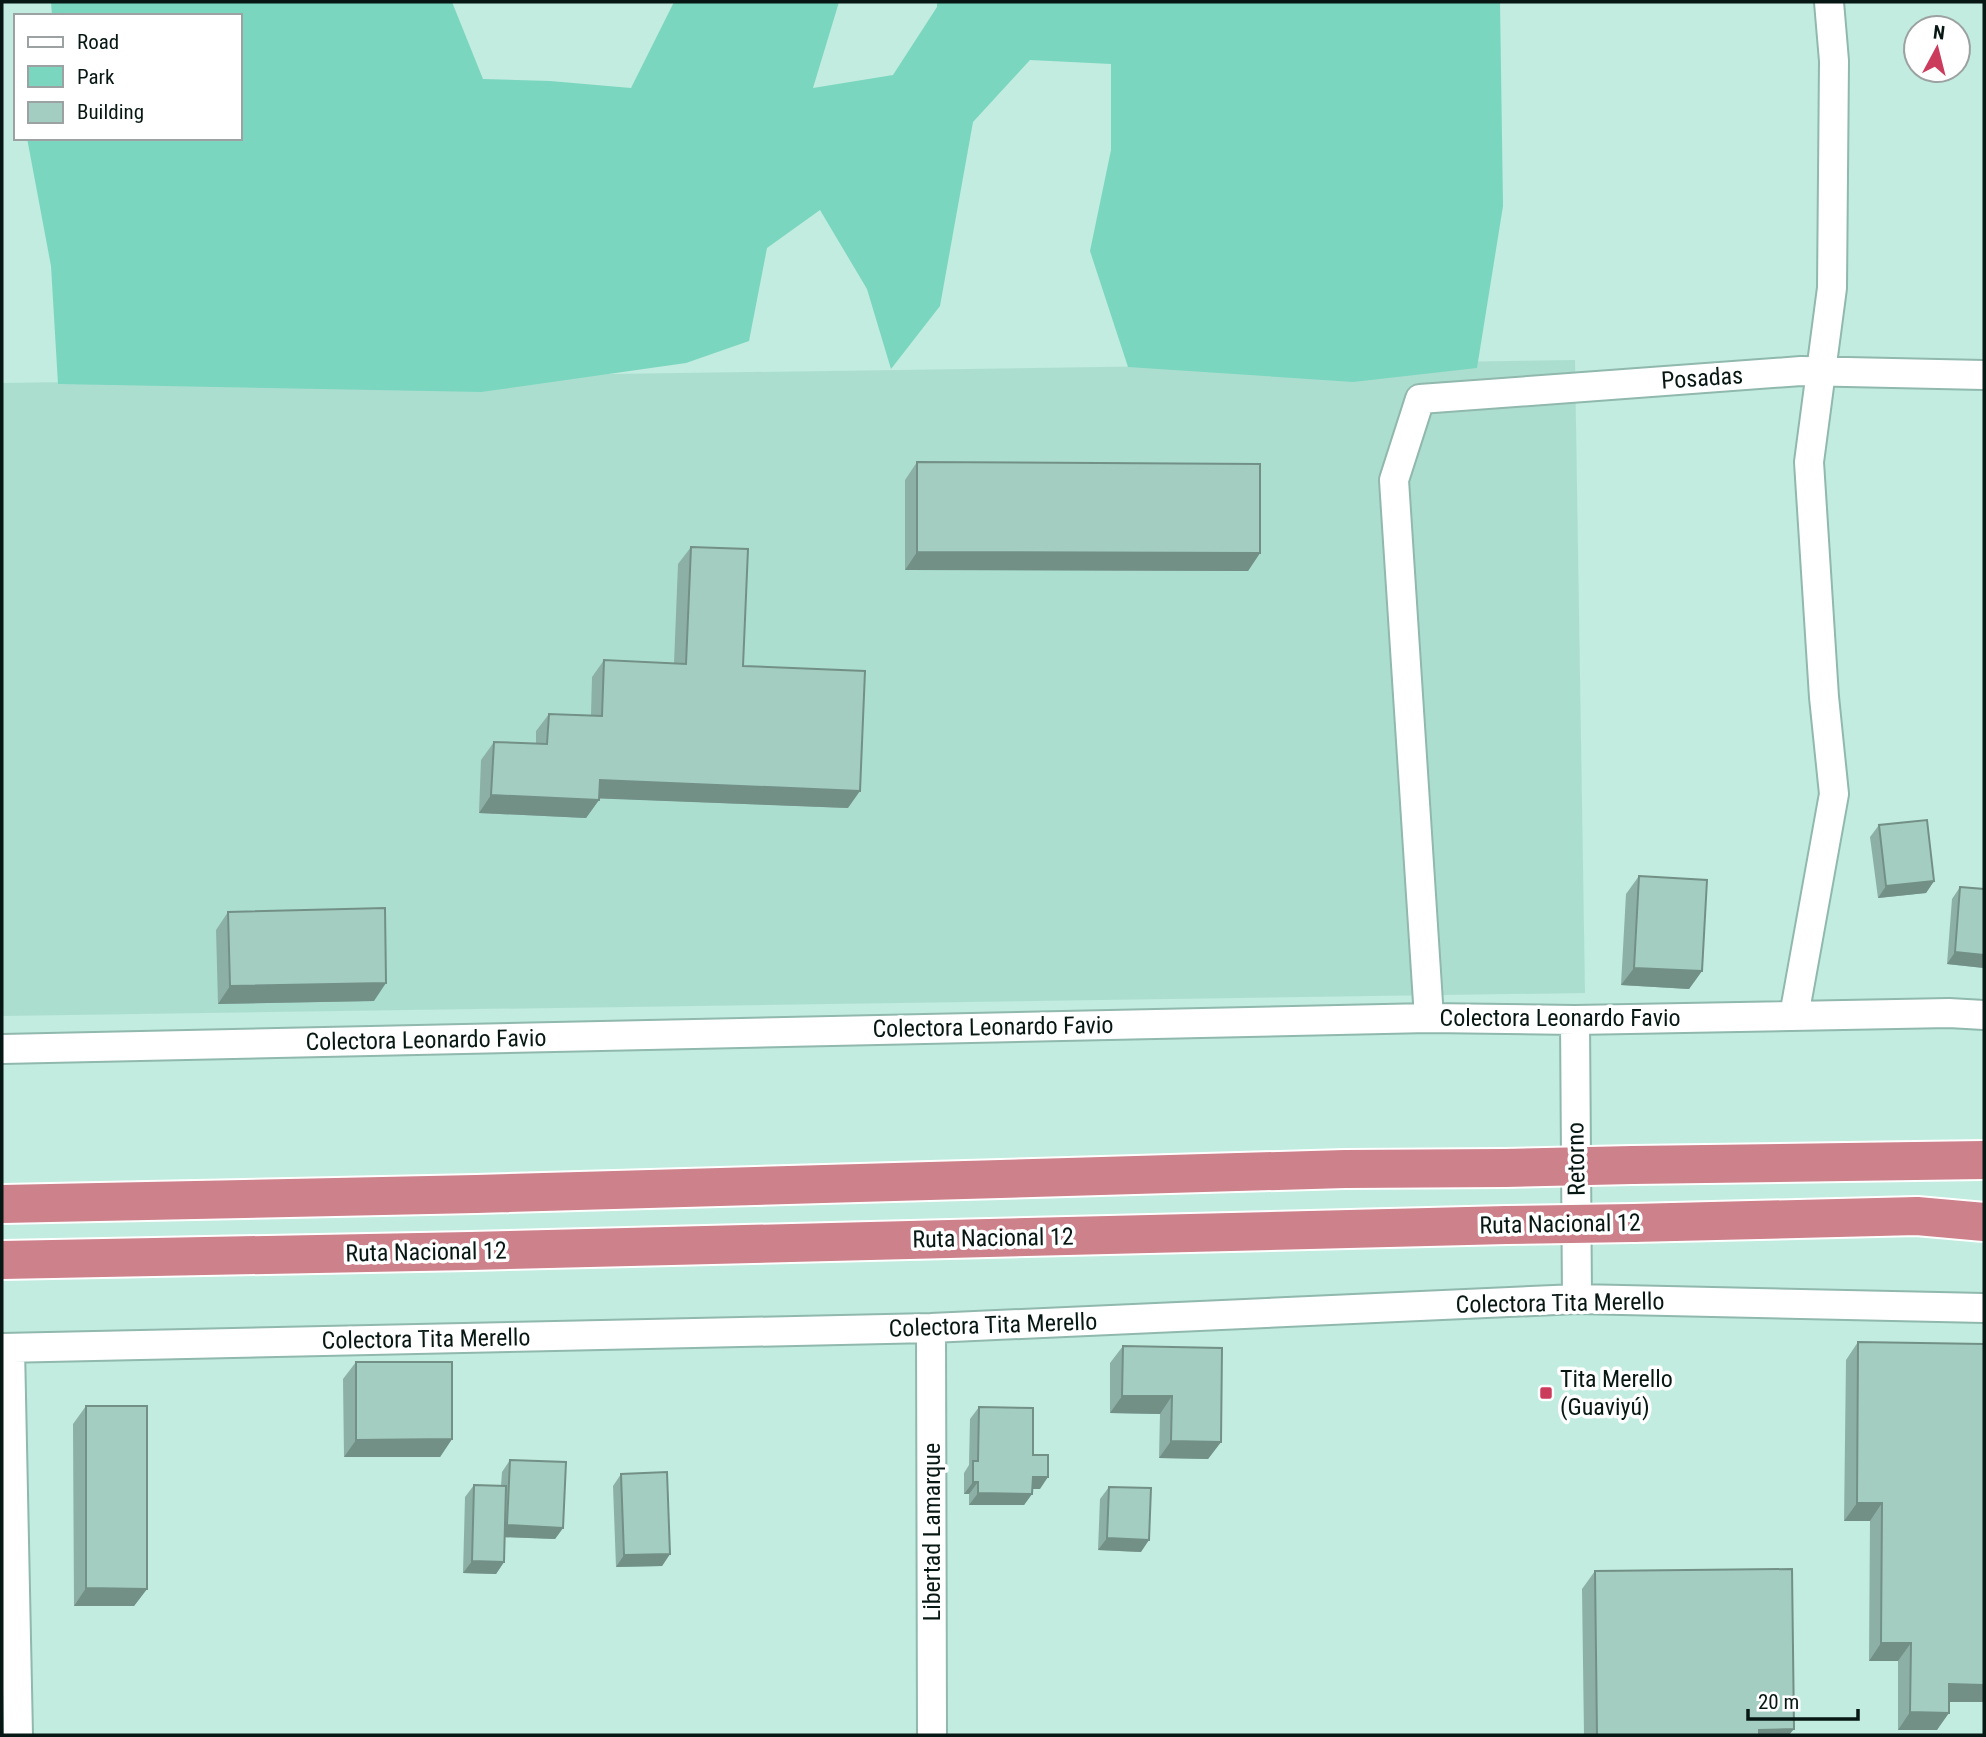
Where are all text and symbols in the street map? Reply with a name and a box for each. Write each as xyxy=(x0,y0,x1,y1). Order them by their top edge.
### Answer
legend xyxy=(14,14,242,140)
north arrow xyxy=(1902,14,1972,84)
text: N xyxy=(1932,20,1946,45)
text: Road xyxy=(77,30,119,54)
text: Park xyxy=(77,65,115,89)
text: Building xyxy=(77,100,144,124)
street label: Posadas xyxy=(1660,361,1744,395)
street label: Colectora Leonardo Favio xyxy=(1440,1004,1680,1032)
street label: Colectora Leonardo Favio xyxy=(872,1011,1114,1043)
street label: Colectora Leonardo Favio xyxy=(305,1024,547,1056)
street label: Retorno xyxy=(1561,1122,1591,1196)
street label: Ruta Nacional 12 xyxy=(1479,1209,1641,1239)
street label: Ruta Nacional 12 xyxy=(912,1223,1074,1253)
street label: Ruta Nacional 12 xyxy=(345,1237,507,1267)
street label: Colectora Tita Merello xyxy=(1455,1287,1665,1319)
street label: Colectora Tita Merello xyxy=(888,1307,1098,1343)
street label: Colectora Tita Merello xyxy=(321,1323,531,1355)
place label: Tita Merello (Guaviyú) xyxy=(1560,1365,1673,1421)
marker: Tita Merello (Guaviyú) xyxy=(1538,1385,1554,1401)
street label: Libertad Lamarque xyxy=(918,1443,946,1621)
scale bar xyxy=(1748,1678,1858,1722)
text: 20 m xyxy=(1758,1690,1799,1714)

